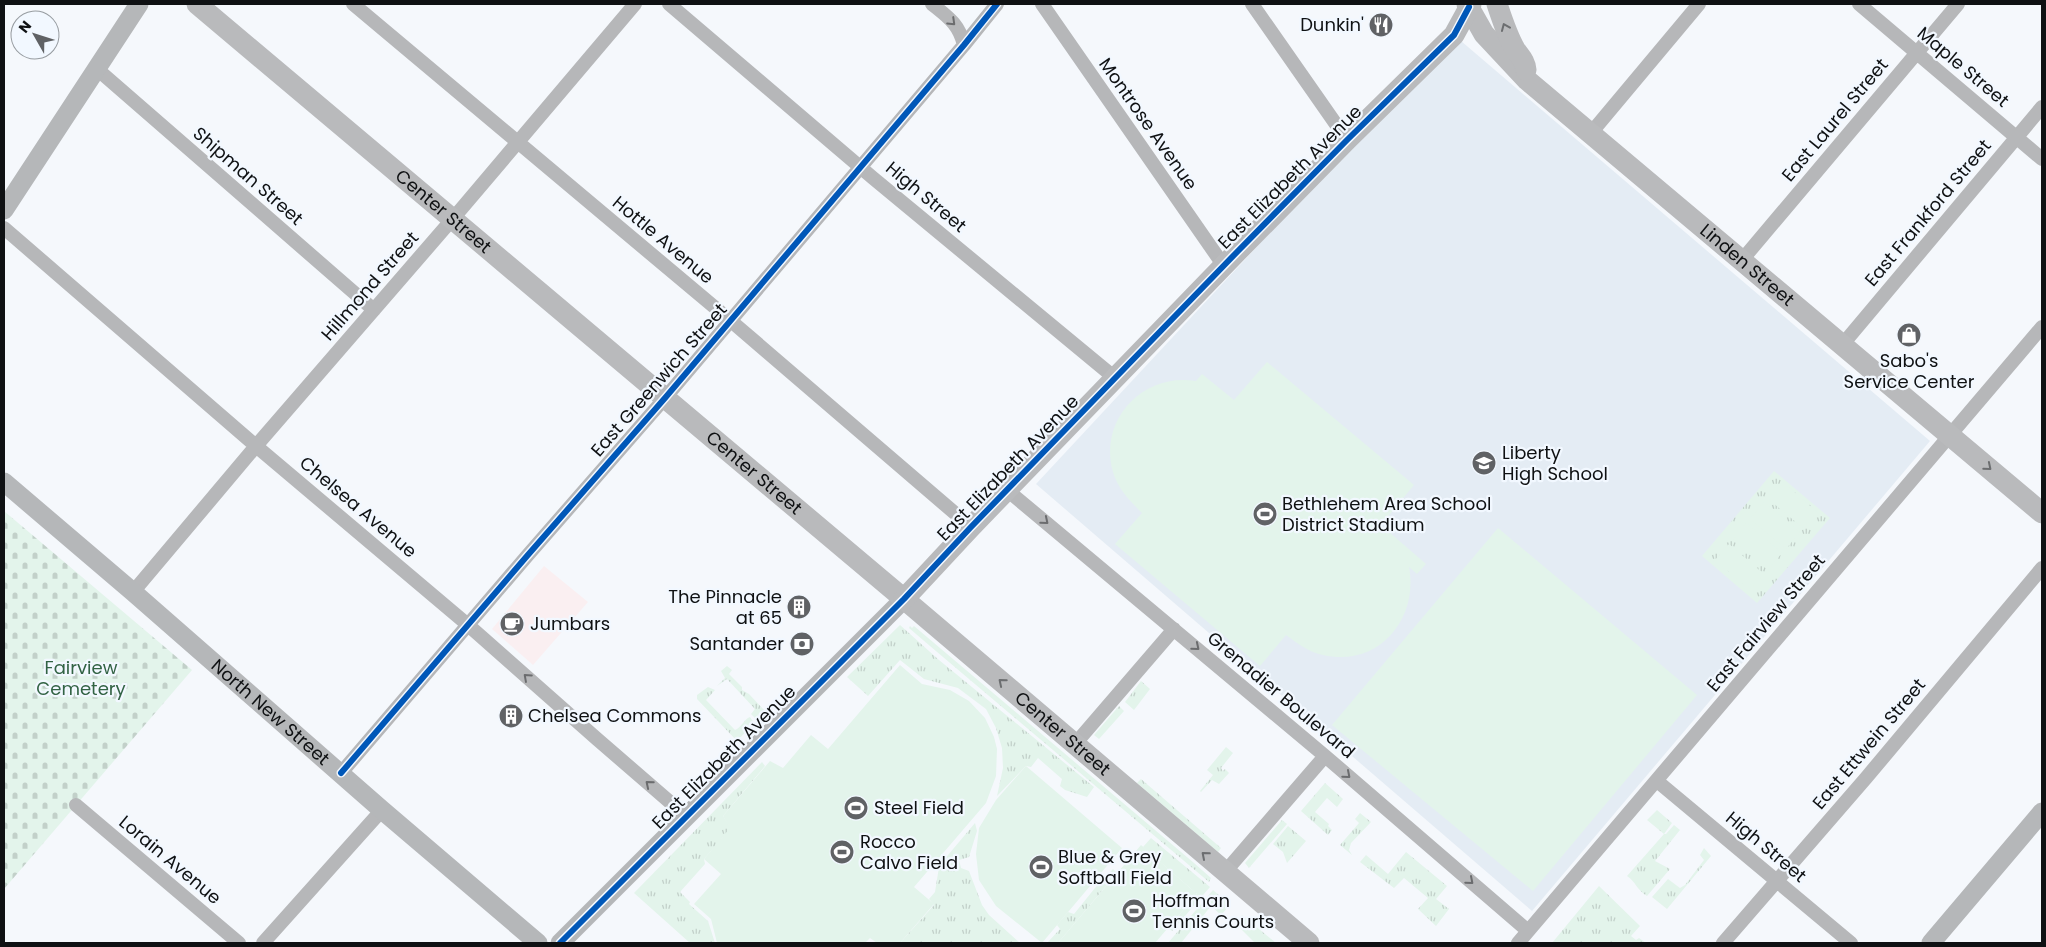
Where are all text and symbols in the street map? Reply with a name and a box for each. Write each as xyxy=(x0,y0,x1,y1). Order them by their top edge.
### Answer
north arrow xyxy=(10,10,60,60)
place label: Dunkin' xyxy=(1300,12,1364,37)
restaurant icon: Dunkin' xyxy=(1368,12,1394,38)
text: N xyxy=(14,16,36,37)
one-way arrow xyxy=(946,16,955,25)
street label: Maple Street xyxy=(1912,21,2015,112)
one-way arrow xyxy=(1501,23,1511,31)
street label: Montrose Avenue xyxy=(1093,53,1203,195)
street label: East Laurel Street xyxy=(1776,53,1894,186)
street label: East Elizabeth Avenue xyxy=(1212,99,1367,254)
street label: Shipman Street xyxy=(188,121,309,230)
street label: East Frankford Street xyxy=(1859,134,1997,291)
street label: High Street xyxy=(881,156,972,238)
street label: Center Street xyxy=(390,163,497,259)
street label: Hottle Avenue xyxy=(607,190,719,289)
street label: Linden Street xyxy=(1695,218,1800,312)
street label: Hillmond Street xyxy=(315,226,424,346)
street label: East Greenwich Street xyxy=(585,298,732,462)
shop icon: Sabo's Service Center xyxy=(1896,322,1922,348)
place label: Sabo's Service Center xyxy=(1844,348,1975,394)
street label: East Elizabeth Avenue xyxy=(931,389,1084,546)
street label: Center Street xyxy=(701,425,808,520)
place label: Liberty High School xyxy=(1502,440,1608,486)
street label: Chelsea Avenue xyxy=(294,450,422,563)
school or university icon: Liberty High School xyxy=(1471,450,1497,476)
one-way arrow xyxy=(1982,462,1991,471)
place label: Bethlehem Area School District Stadium xyxy=(1282,491,1491,537)
sports icon: Bethlehem Area School District Stadium xyxy=(1252,501,1278,527)
one-way arrow xyxy=(1039,515,1048,524)
street label: East Fairview Street xyxy=(1701,549,1831,697)
place label: The Pinnacle at 65 xyxy=(668,584,782,630)
building icon: The Pinnacle at 65 xyxy=(786,594,812,620)
cafe icon: Jumbars xyxy=(499,611,525,637)
place label: Jumbars xyxy=(530,611,610,636)
street label: Grenadier Boulevard xyxy=(1202,625,1360,764)
place label: Santander xyxy=(689,631,784,656)
bank icon: Santander xyxy=(789,631,815,657)
one-way arrow xyxy=(1191,642,1200,651)
street label: North New Street xyxy=(206,653,335,771)
park label: Fairview Cemetery xyxy=(36,655,126,701)
street label: East Ettwein Street xyxy=(1806,673,1931,814)
one-way arrow xyxy=(523,674,532,683)
one-way arrow xyxy=(998,678,1007,687)
street label: East Elizabeth Avenue xyxy=(646,679,801,834)
street label: Center Street xyxy=(1010,685,1116,781)
building icon: Chelsea Commons xyxy=(498,703,524,729)
place label: Chelsea Commons xyxy=(528,703,701,728)
one-way arrow xyxy=(1341,770,1350,778)
one-way arrow xyxy=(646,781,655,790)
sports icon: Steel Field xyxy=(843,795,869,821)
place label: Steel Field xyxy=(874,795,964,820)
street label: High Street xyxy=(1721,806,1812,888)
street label: Lorain Avenue xyxy=(114,809,227,910)
place label: Rocco Calvo Field xyxy=(860,829,958,875)
sports icon: Rocco Calvo Field xyxy=(829,839,855,865)
place label: Blue & Grey Softball Field xyxy=(1058,844,1172,890)
one-way arrow xyxy=(1202,852,1211,861)
sports icon: Blue & Grey Softball Field xyxy=(1028,854,1054,880)
one-way arrow xyxy=(1465,875,1474,884)
place label: Hoffman Tennis Courts xyxy=(1152,888,1274,934)
sports icon: Hoffman Tennis Courts xyxy=(1121,898,1147,924)

